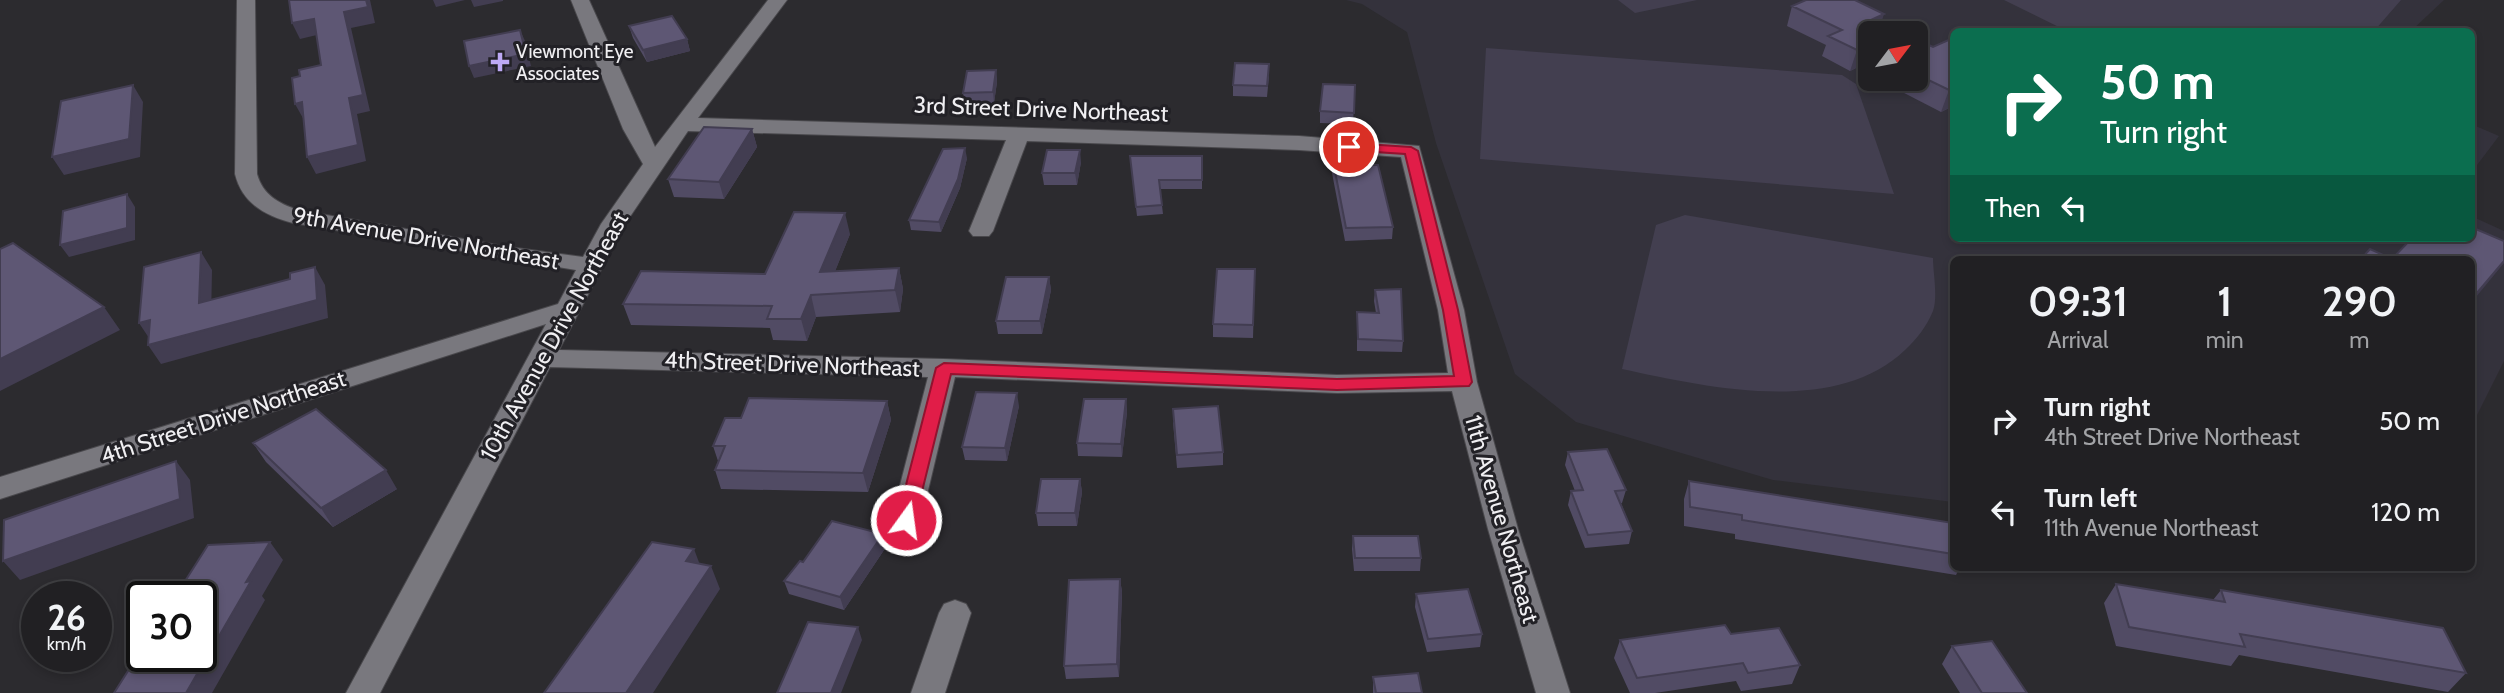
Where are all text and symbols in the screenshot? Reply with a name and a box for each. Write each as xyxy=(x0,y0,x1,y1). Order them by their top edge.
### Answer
north arrow xyxy=(1858,21,1928,91)
map controls xyxy=(1858,21,1928,91)
place label: Viewmont Eye Associates xyxy=(516,40,634,85)
marker: Viewmont Eye Associates xyxy=(490,52,510,72)
text: 50 m xyxy=(2100,52,2215,111)
icon: right xyxy=(1985,56,2076,147)
street label: 3rd Street Drive Northeast xyxy=(913,91,1169,127)
text: Turn right xyxy=(2100,112,2227,151)
pin xyxy=(1319,117,1379,177)
icon: arrive xyxy=(1330,128,1368,166)
icon: left xyxy=(2055,189,2093,227)
text: Then xyxy=(1985,192,2041,224)
street label: 9th Avenue Drive Northeast xyxy=(291,201,561,275)
street label: 10th Avenue Drive Northeast xyxy=(474,207,634,465)
text: 09:31 xyxy=(2028,275,2128,327)
text: 1 xyxy=(2217,275,2232,327)
text: 290 xyxy=(2322,275,2397,327)
text: Arrival xyxy=(2047,326,2109,354)
text: min xyxy=(2206,326,2244,354)
text: m xyxy=(2349,326,2369,354)
street label: 4th Street Drive Northeast xyxy=(664,346,921,382)
street label: 4th Street Drive Northeast xyxy=(97,364,349,470)
text: Turn right xyxy=(2044,391,2150,423)
icon: right xyxy=(1985,402,2023,440)
text: 50 m xyxy=(2379,405,2440,437)
street label: 11th Avenue Northeast xyxy=(1459,412,1545,626)
text: 4th Street Drive Northeast xyxy=(2044,423,2300,451)
text: Turn left xyxy=(2044,482,2137,514)
position arrow xyxy=(869,483,943,557)
icon: left xyxy=(1985,493,2023,531)
text: 120 m xyxy=(2371,496,2440,528)
text: 11th Avenue Northeast xyxy=(2044,514,2259,542)
speed limit sign: 30 xyxy=(126,581,217,672)
text: 26 xyxy=(47,596,86,639)
text: km/h xyxy=(47,633,86,655)

